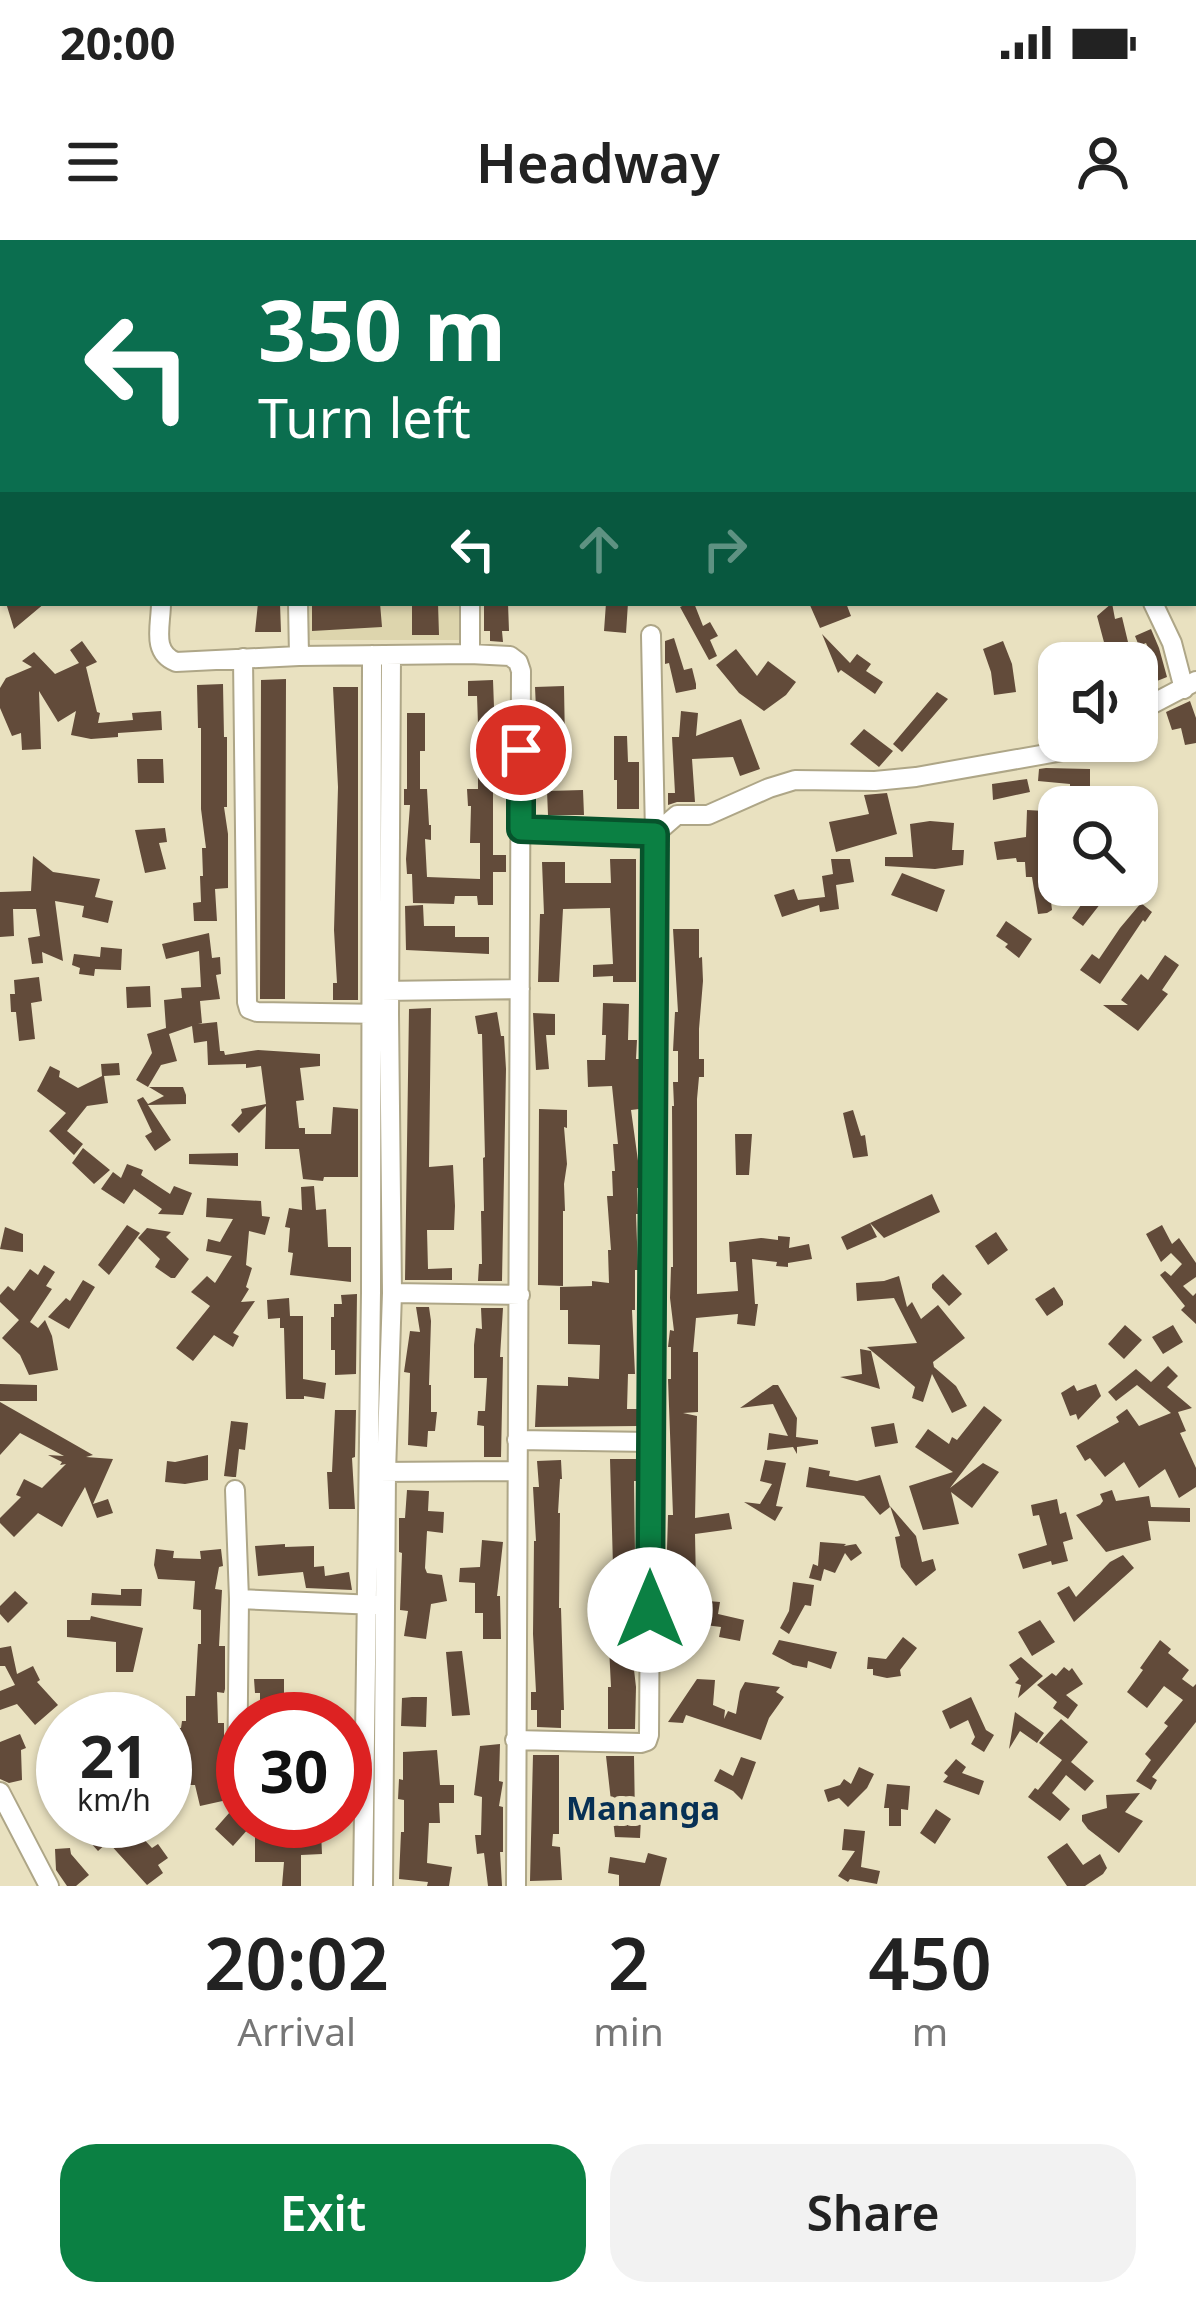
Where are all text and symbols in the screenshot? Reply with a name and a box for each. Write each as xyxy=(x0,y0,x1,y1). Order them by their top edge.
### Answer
text: 20:00 xyxy=(60,12,176,73)
text: Headway xyxy=(476,125,720,199)
icon: menu xyxy=(60,129,126,195)
icon: person xyxy=(1070,129,1136,195)
text: 350 m xyxy=(258,271,506,386)
icon: left xyxy=(60,288,216,444)
text: Turn left xyxy=(258,380,471,454)
icon: left xyxy=(440,516,506,582)
icon: ahead xyxy=(566,516,632,582)
icon: right xyxy=(692,516,758,582)
map controls xyxy=(1038,642,1158,906)
button: sound xyxy=(1038,642,1158,762)
pin xyxy=(470,699,572,801)
icon: arrive xyxy=(488,717,554,783)
button: search xyxy=(1038,786,1158,906)
position arrow xyxy=(587,1547,713,1673)
speed limit sign: 30 xyxy=(216,1692,372,1848)
text: 21 xyxy=(80,1714,148,1796)
text: km/h xyxy=(77,1779,151,1820)
district label: Mananga xyxy=(566,1785,720,1830)
text: 20:02 xyxy=(204,1913,389,2011)
text: 2 xyxy=(608,1913,649,2011)
text: 450 xyxy=(868,1913,992,2011)
text: Arrival xyxy=(237,2004,356,2057)
text: min xyxy=(593,2004,664,2057)
text: m xyxy=(912,2004,948,2057)
button: Exit xyxy=(60,2144,586,2282)
button: Share xyxy=(610,2144,1136,2282)

